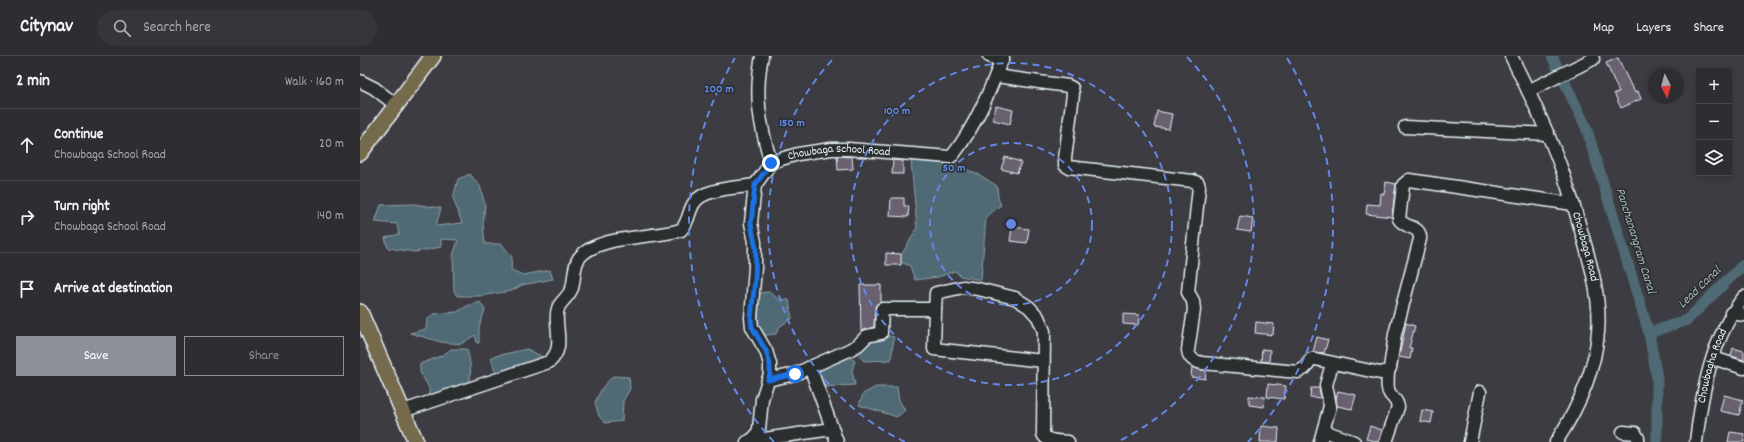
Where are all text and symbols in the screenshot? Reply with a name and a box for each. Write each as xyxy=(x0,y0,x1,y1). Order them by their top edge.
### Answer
search box xyxy=(97,10,377,46)
text: Citynav xyxy=(20,14,73,41)
icon: search xyxy=(111,17,133,39)
text: Search here xyxy=(143,17,211,39)
text: Map xyxy=(1593,18,1614,38)
text: Layers xyxy=(1636,18,1671,38)
text: Share xyxy=(1693,18,1724,38)
north arrow xyxy=(1648,68,1684,104)
map controls xyxy=(1696,68,1732,176)
button: + xyxy=(1696,68,1732,104)
text: 2 min xyxy=(16,70,50,94)
text: Walk · 160 m xyxy=(285,73,344,92)
text: 200 m xyxy=(704,81,734,98)
text: 100 m xyxy=(884,103,910,120)
button: − xyxy=(1696,104,1732,140)
text: 150 m xyxy=(779,115,805,132)
text: Continue xyxy=(54,124,103,146)
icon: ahead xyxy=(16,134,38,156)
text: 20 m xyxy=(319,135,344,154)
street label: Chowbaga School Road xyxy=(785,140,891,165)
button: layers xyxy=(1696,140,1732,176)
text: Chowbaga School Road xyxy=(54,146,166,165)
route end xyxy=(762,154,780,172)
text: 50 m xyxy=(942,160,966,177)
water label: Panchanangram Canal xyxy=(1610,186,1660,297)
text: Turn right xyxy=(54,196,110,218)
icon: right xyxy=(16,206,38,228)
text: 140 m xyxy=(317,207,344,226)
street label: Chowbaga Road xyxy=(1567,210,1603,283)
centre of rings xyxy=(1004,217,1018,231)
text: Chowbaga School Road xyxy=(54,218,166,237)
water label: Lead Canal xyxy=(1674,262,1727,314)
icon: arrive xyxy=(16,278,38,300)
text: Arrive at destination xyxy=(54,278,172,300)
street label: Chowbagha Road xyxy=(1693,326,1732,404)
button: Save xyxy=(16,336,176,376)
button: Share xyxy=(184,336,344,376)
route start xyxy=(786,365,804,383)

